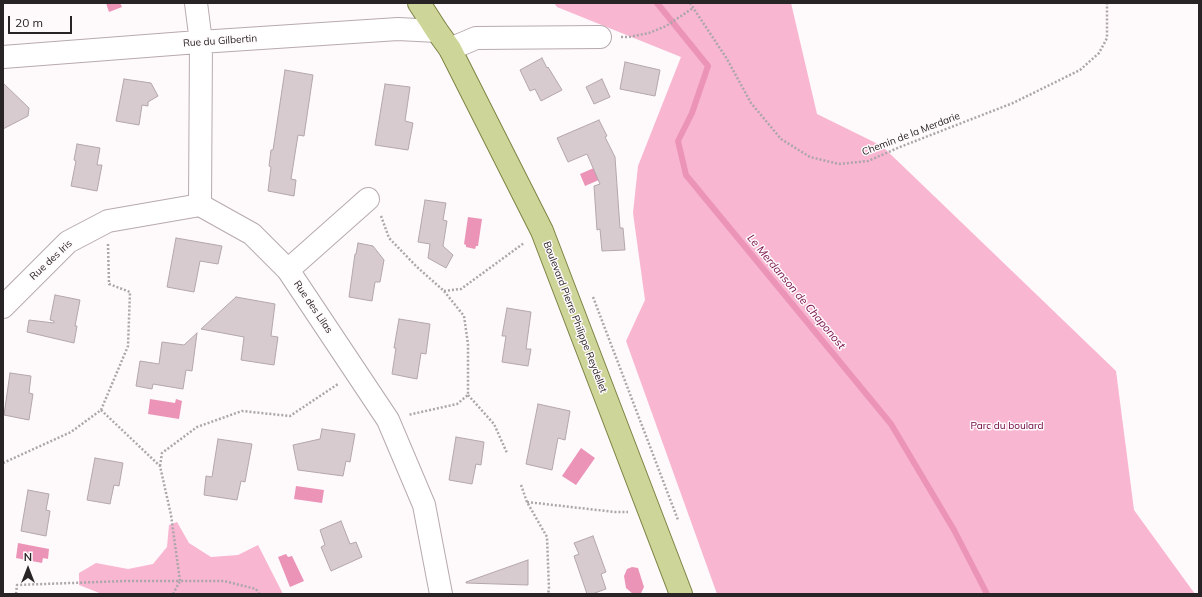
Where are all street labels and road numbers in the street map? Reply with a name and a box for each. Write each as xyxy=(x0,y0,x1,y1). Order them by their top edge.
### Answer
street label: Rue du Gilbertin xyxy=(183,32,257,50)
street label: Chemin de la Merdarie xyxy=(860,110,962,158)
street label: Rue des Iris xyxy=(27,237,75,283)
street label: Boulevard Pierre Philippe Reydellet xyxy=(541,240,609,394)
street label: Rue des Lilas xyxy=(291,278,335,336)

